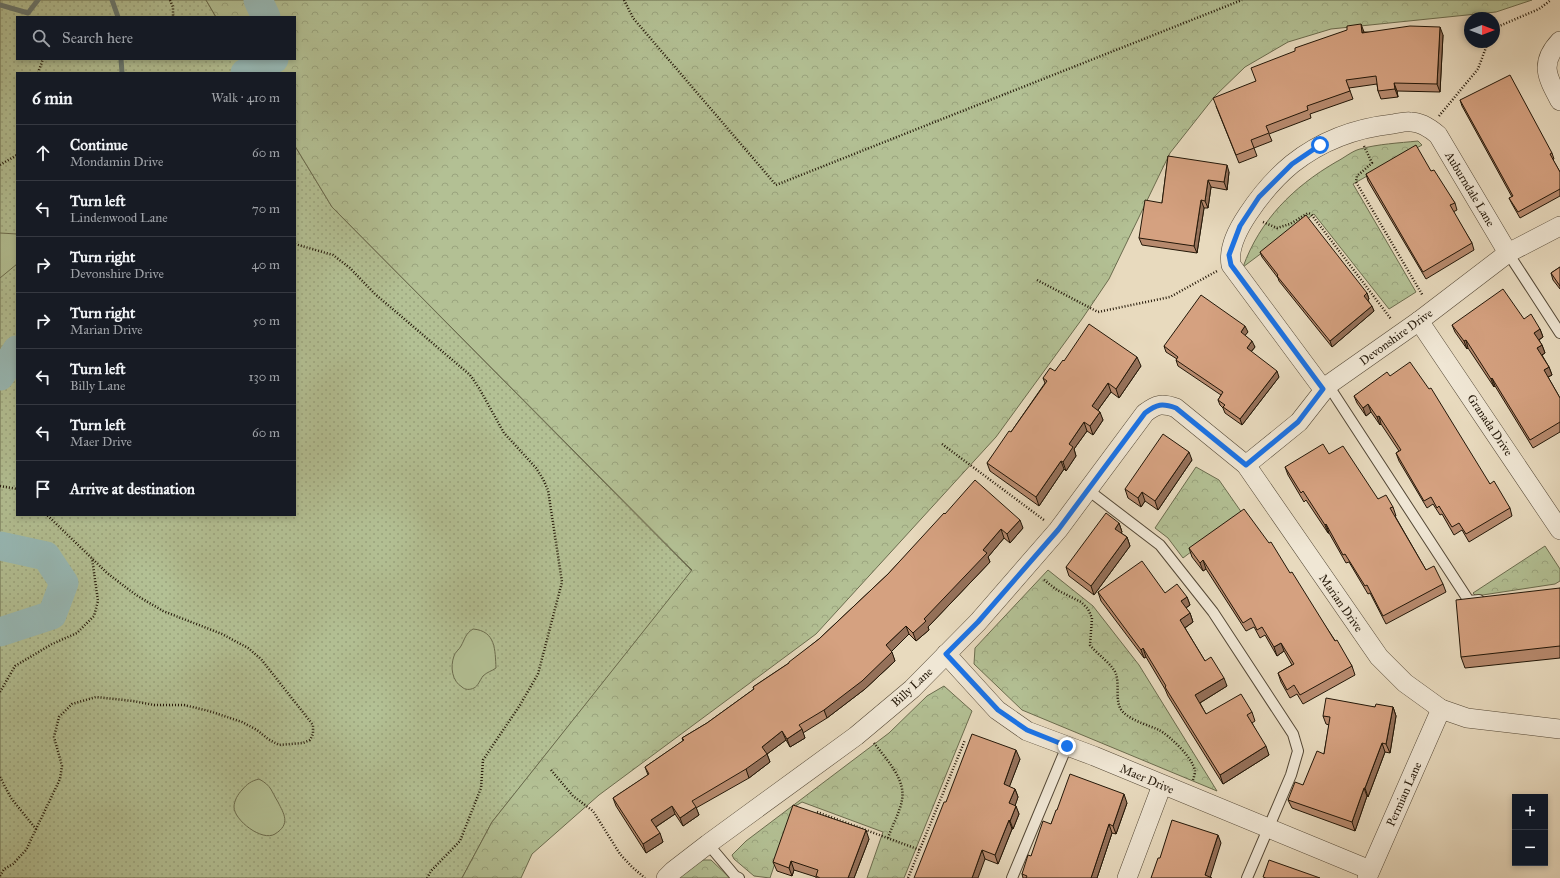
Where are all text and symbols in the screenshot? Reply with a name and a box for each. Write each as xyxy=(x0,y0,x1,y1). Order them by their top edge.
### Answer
north arrow xyxy=(1464,12,1500,48)
search box xyxy=(16,16,296,60)
icon: search xyxy=(30,27,52,49)
text: Search here xyxy=(62,29,133,47)
text: 6 min xyxy=(32,88,73,109)
text: Walk · 410 m xyxy=(211,90,280,106)
text: Continue xyxy=(70,136,128,154)
route start xyxy=(1311,136,1329,154)
icon: ahead xyxy=(32,142,54,164)
text: 60 m xyxy=(252,145,280,161)
street label: Auburndale Lane xyxy=(1442,148,1498,229)
text: Mondamin Drive xyxy=(70,154,163,170)
text: Turn left xyxy=(70,192,126,210)
icon: left xyxy=(32,198,54,220)
text: 70 m xyxy=(252,201,280,217)
text: Lindenwood Lane xyxy=(70,210,168,226)
text: Turn right xyxy=(70,248,135,266)
icon: right xyxy=(32,254,54,276)
text: 40 m xyxy=(251,257,280,273)
text: Devonshire Drive xyxy=(70,266,164,282)
text: Turn right xyxy=(70,304,135,322)
street label: Devonshire Drive xyxy=(1357,306,1435,368)
icon: right xyxy=(32,310,54,332)
text: 50 m xyxy=(253,313,280,329)
text: Marian Drive xyxy=(70,322,143,338)
text: Turn left xyxy=(70,360,126,378)
icon: left xyxy=(32,366,54,388)
text: 130 m xyxy=(248,369,280,385)
text: Billy Lane xyxy=(70,378,125,394)
street label: Granada Drive xyxy=(1464,392,1516,458)
text: Turn left xyxy=(70,416,126,434)
icon: left xyxy=(32,422,54,444)
text: 60 m xyxy=(252,425,280,441)
text: Maer Drive xyxy=(70,434,132,450)
icon: arrive xyxy=(32,478,54,500)
text: Arrive at destination xyxy=(70,480,195,498)
street label: Marian Drive xyxy=(1316,571,1366,635)
street label: Billy Lane xyxy=(889,664,935,710)
route end xyxy=(1058,737,1076,755)
street label: Permian Lane xyxy=(1384,760,1424,828)
street label: Maer Drive xyxy=(1118,761,1176,797)
map controls xyxy=(1512,794,1548,866)
button: + xyxy=(1512,794,1548,830)
button: − xyxy=(1512,830,1548,866)

